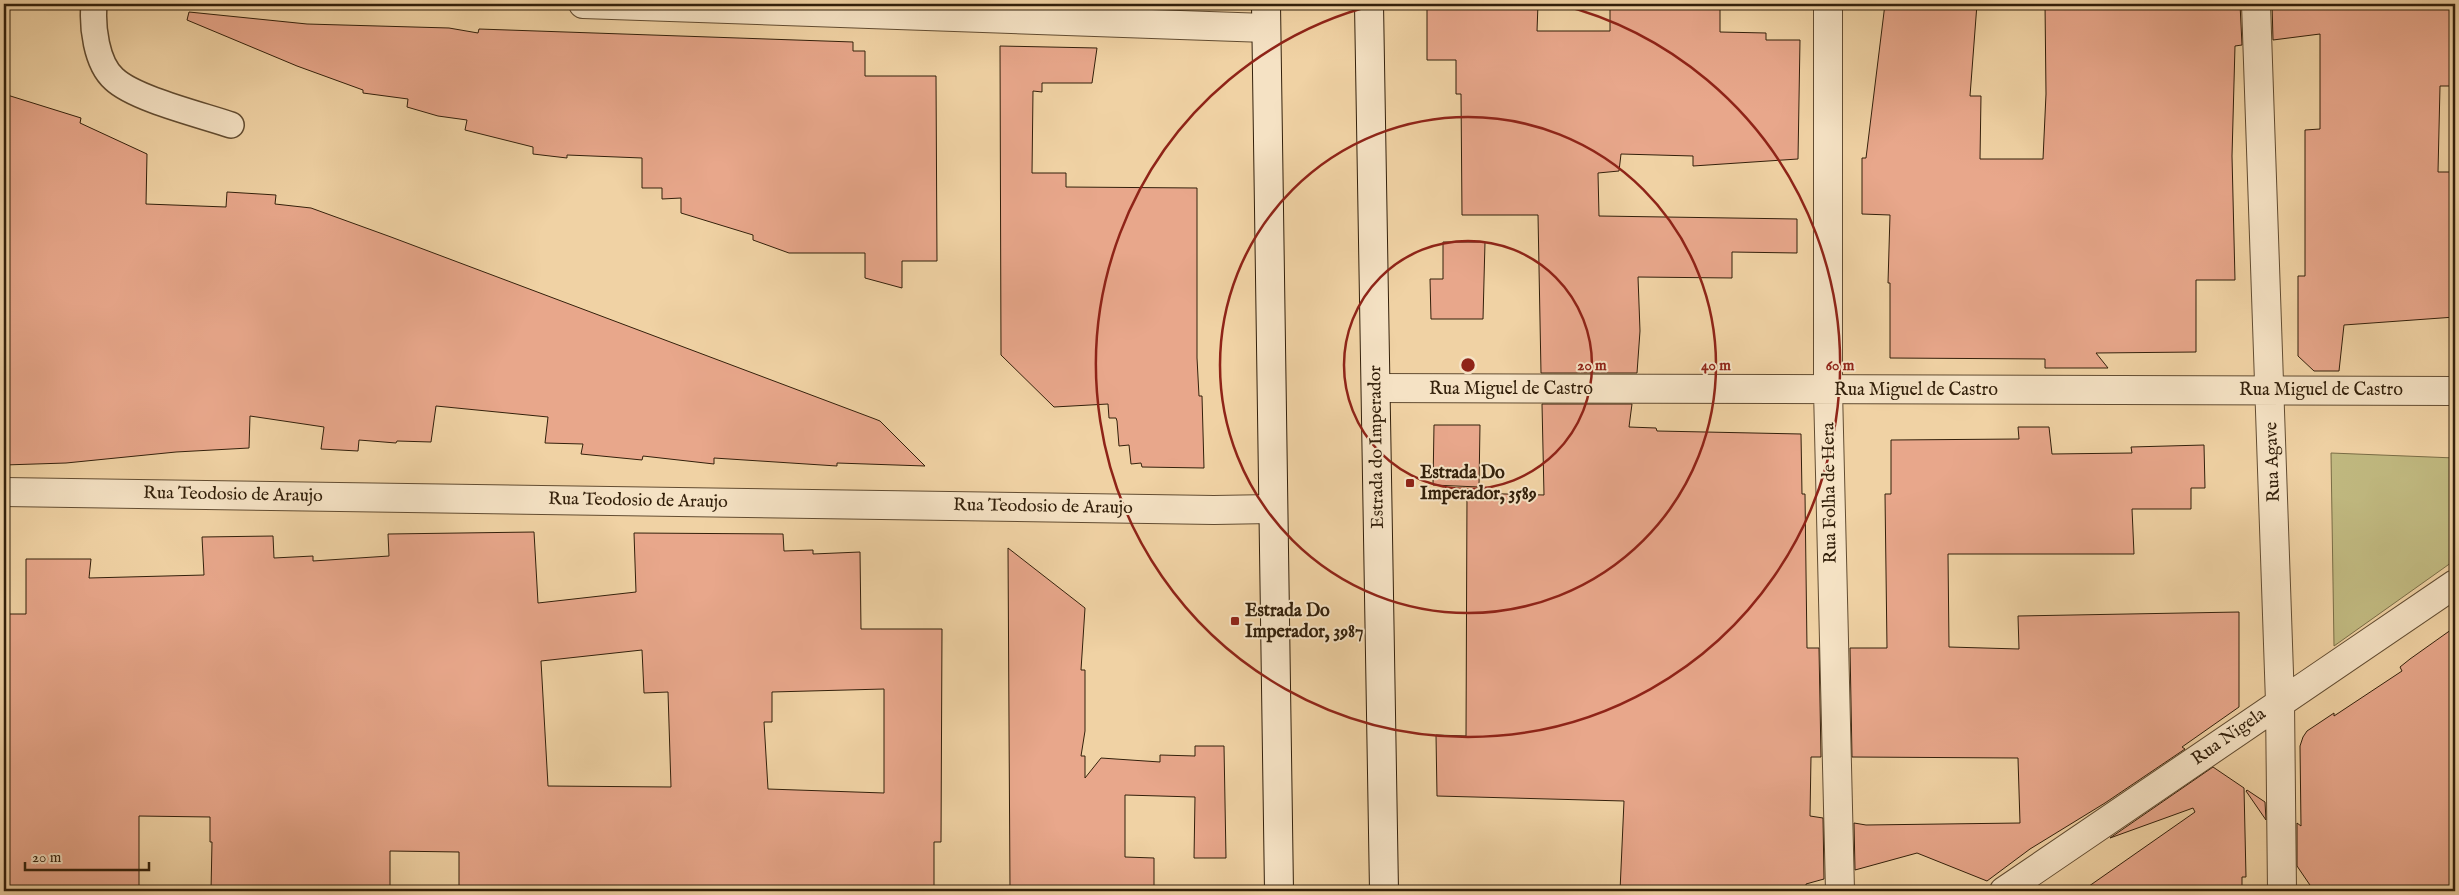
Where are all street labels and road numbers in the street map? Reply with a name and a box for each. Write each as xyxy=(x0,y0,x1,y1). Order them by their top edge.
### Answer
street label: Estrada do Imperador xyxy=(1364,365,1390,529)
street label: Rua Miguel de Castro xyxy=(1429,378,1593,401)
street label: Rua Miguel de Castro xyxy=(1834,379,1998,402)
street label: Rua Miguel de Castro xyxy=(2239,379,2403,402)
street label: Rua Agave xyxy=(2260,421,2286,503)
street label: Rua Folha de Hera xyxy=(1817,422,1843,564)
street label: Rua Teodosio de Araujo xyxy=(143,482,323,508)
street label: Rua Teodosio de Araujo xyxy=(548,488,728,514)
street label: Rua Teodosio de Araujo xyxy=(953,494,1133,520)
street label: Rua Nigela xyxy=(2187,703,2271,771)

